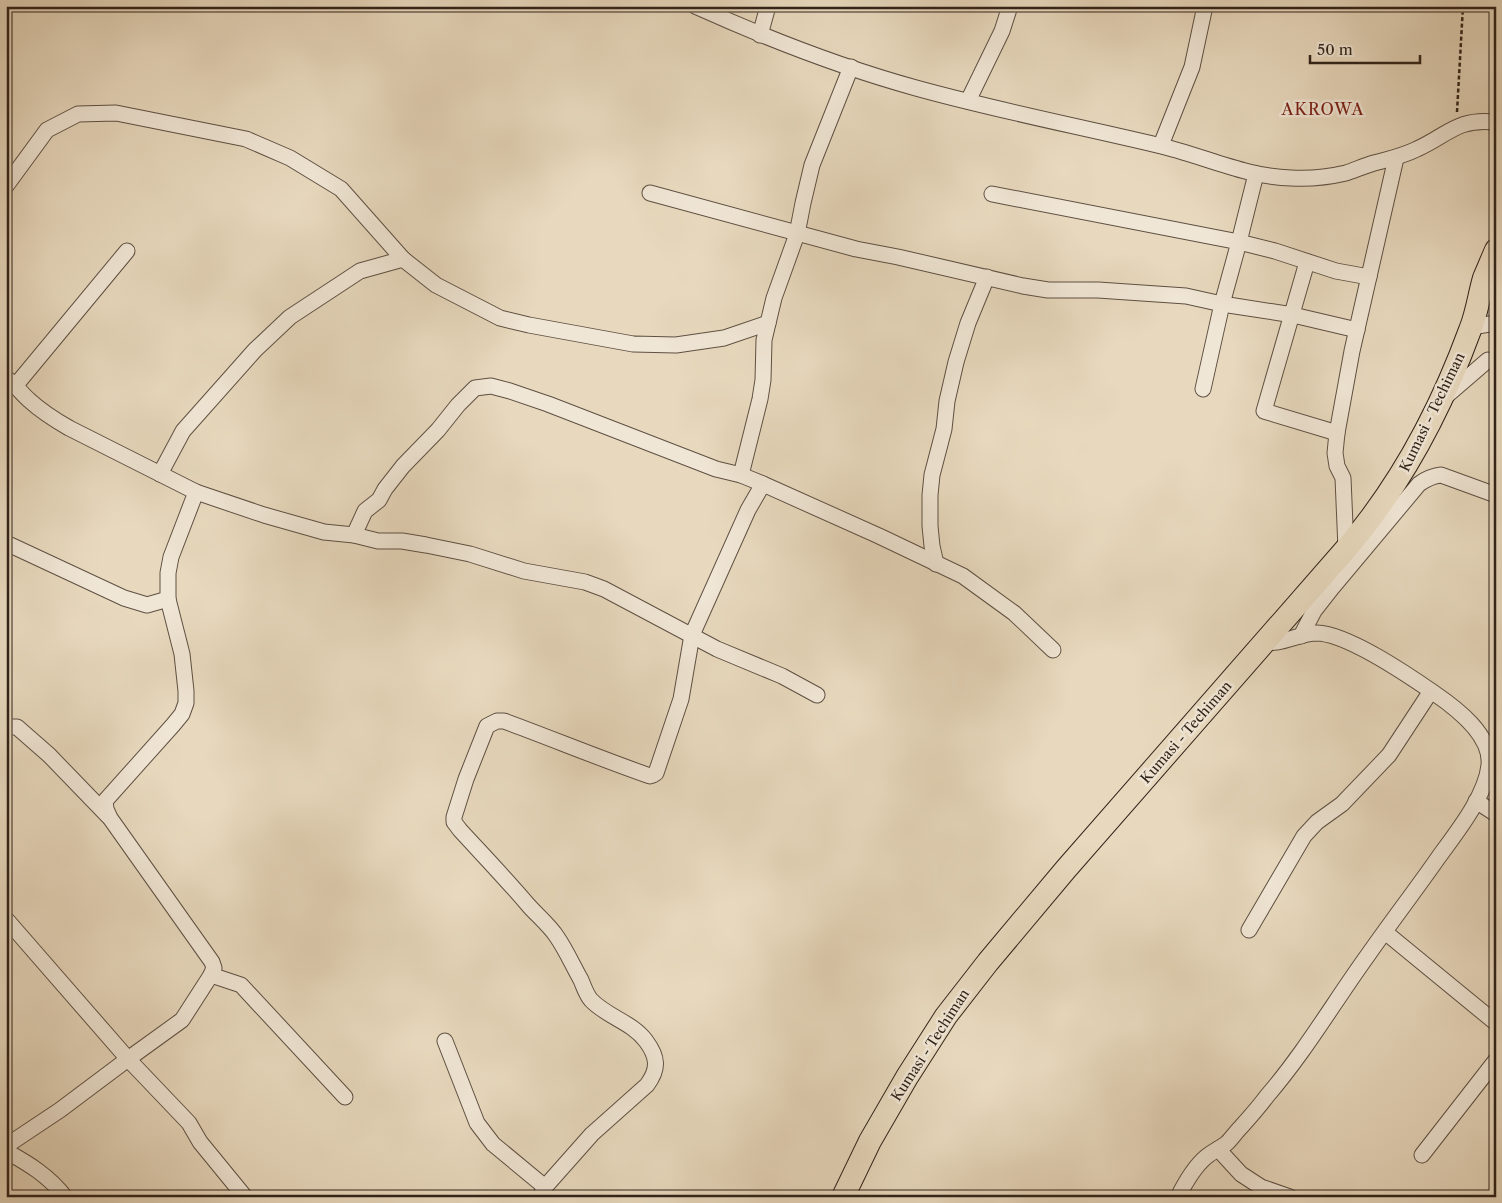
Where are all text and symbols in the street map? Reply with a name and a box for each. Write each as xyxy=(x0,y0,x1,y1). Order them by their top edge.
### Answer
scale bar xyxy=(1310,32,1420,64)
text: 50 m xyxy=(1317,40,1353,59)
district label: AKROWA xyxy=(1281,99,1365,119)
street label: Kumasi - Techiman xyxy=(1395,349,1469,475)
street label: Kumasi - Techiman xyxy=(1136,677,1236,787)
street label: Kumasi - Techiman xyxy=(887,985,973,1105)

